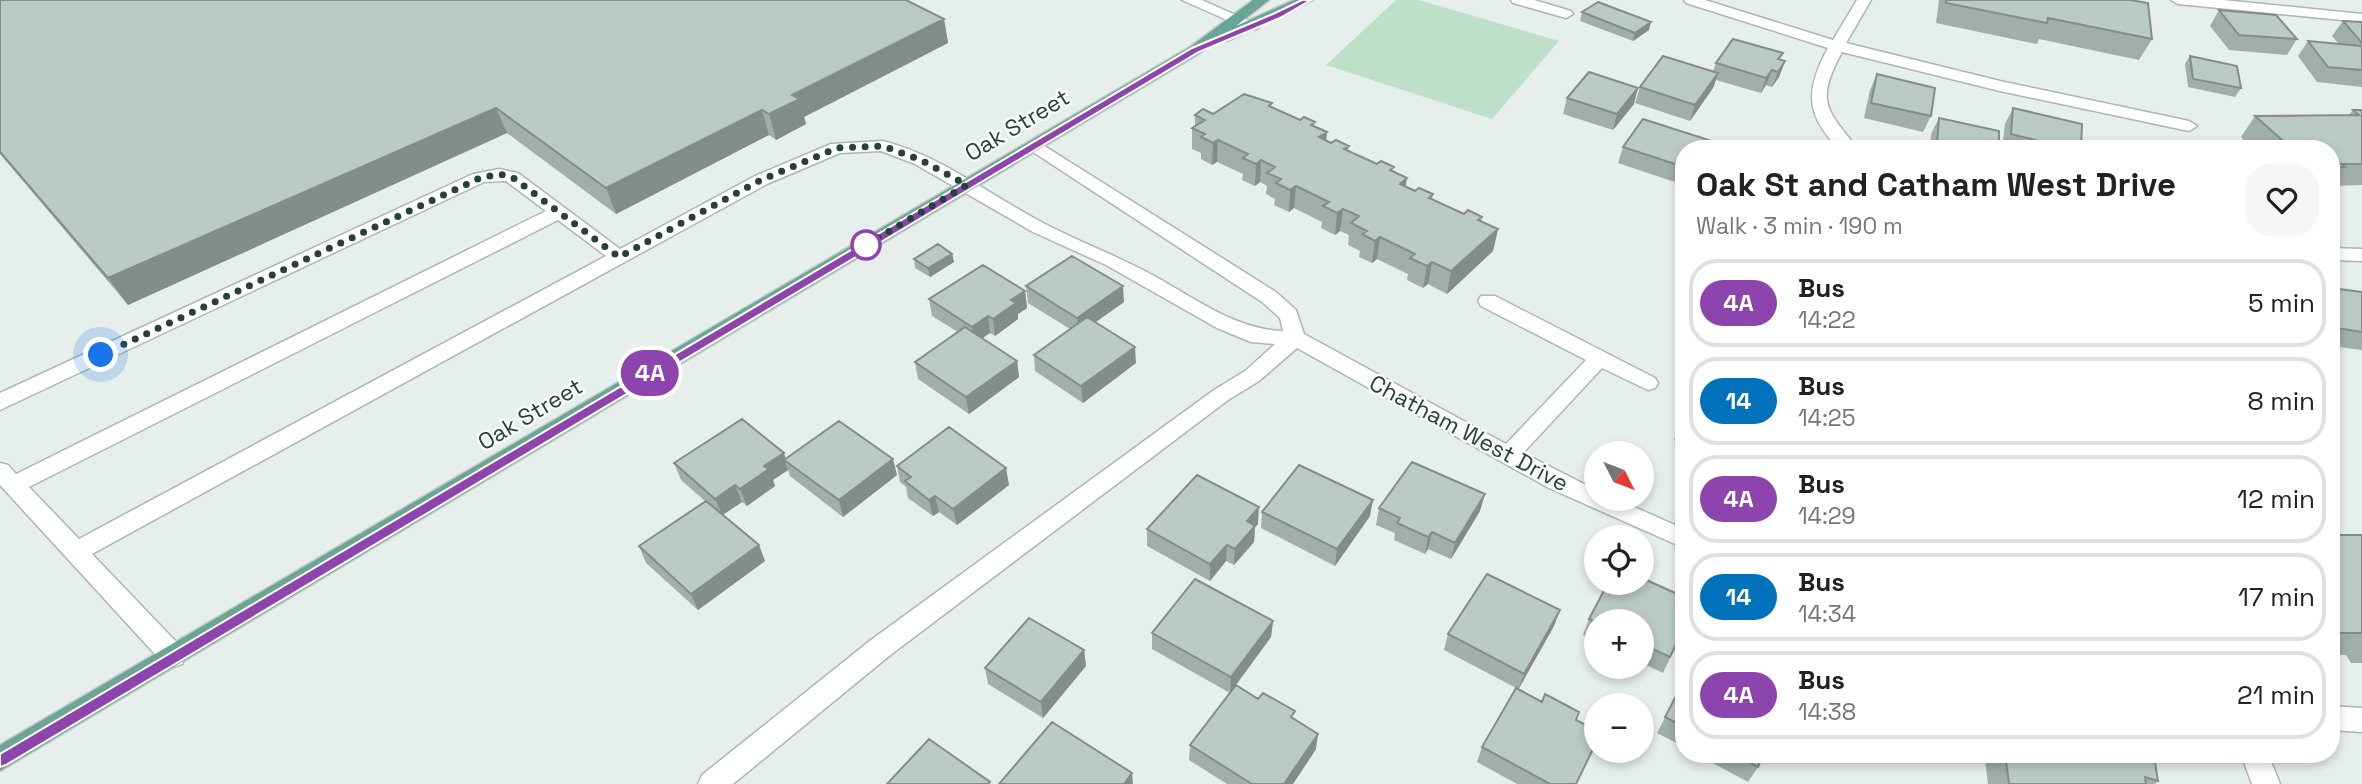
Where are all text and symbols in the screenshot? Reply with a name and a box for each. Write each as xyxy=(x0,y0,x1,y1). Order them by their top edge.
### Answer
street label: Oak Street xyxy=(959,82,1075,168)
button: heart xyxy=(2245,163,2319,237)
text: Oak St and Catham West Drive xyxy=(1696,164,2176,206)
text: Walk · 3 min · 190 m xyxy=(1696,211,1903,241)
unlabelled marker xyxy=(851,230,881,260)
text: Bus xyxy=(1798,271,1845,305)
text: 5 min xyxy=(2248,286,2315,320)
text: 4A xyxy=(1723,287,1754,318)
text: 14:22 xyxy=(1798,305,1856,335)
your location xyxy=(83,337,118,372)
line badge: 4A xyxy=(618,350,682,396)
text: 4A xyxy=(635,357,665,388)
street label: Chatham West Drive xyxy=(1364,368,1574,498)
text: Bus xyxy=(1798,369,1845,403)
street label: Oak Street xyxy=(472,371,588,457)
text: 8 min xyxy=(2247,384,2315,418)
text: 14 xyxy=(1725,385,1752,416)
text: 14:25 xyxy=(1798,403,1855,433)
north arrow xyxy=(1584,441,1654,511)
map controls xyxy=(1584,441,1654,763)
text: Bus xyxy=(1798,467,1845,501)
text: 12 min xyxy=(2237,482,2315,516)
text: 4A xyxy=(1723,483,1754,514)
text: 14:29 xyxy=(1798,501,1856,531)
button: locate xyxy=(1584,525,1654,595)
text: Bus xyxy=(1798,565,1845,599)
text: 17 min xyxy=(2238,580,2315,614)
text: 14 xyxy=(1725,581,1752,612)
text: 14:34 xyxy=(1798,599,1856,629)
button: + xyxy=(1584,609,1654,679)
text: Bus xyxy=(1798,663,1845,697)
text: 21 min xyxy=(2237,678,2315,712)
text: 4A xyxy=(1723,679,1754,710)
button: − xyxy=(1584,693,1654,763)
text: 14:38 xyxy=(1798,697,1856,727)

